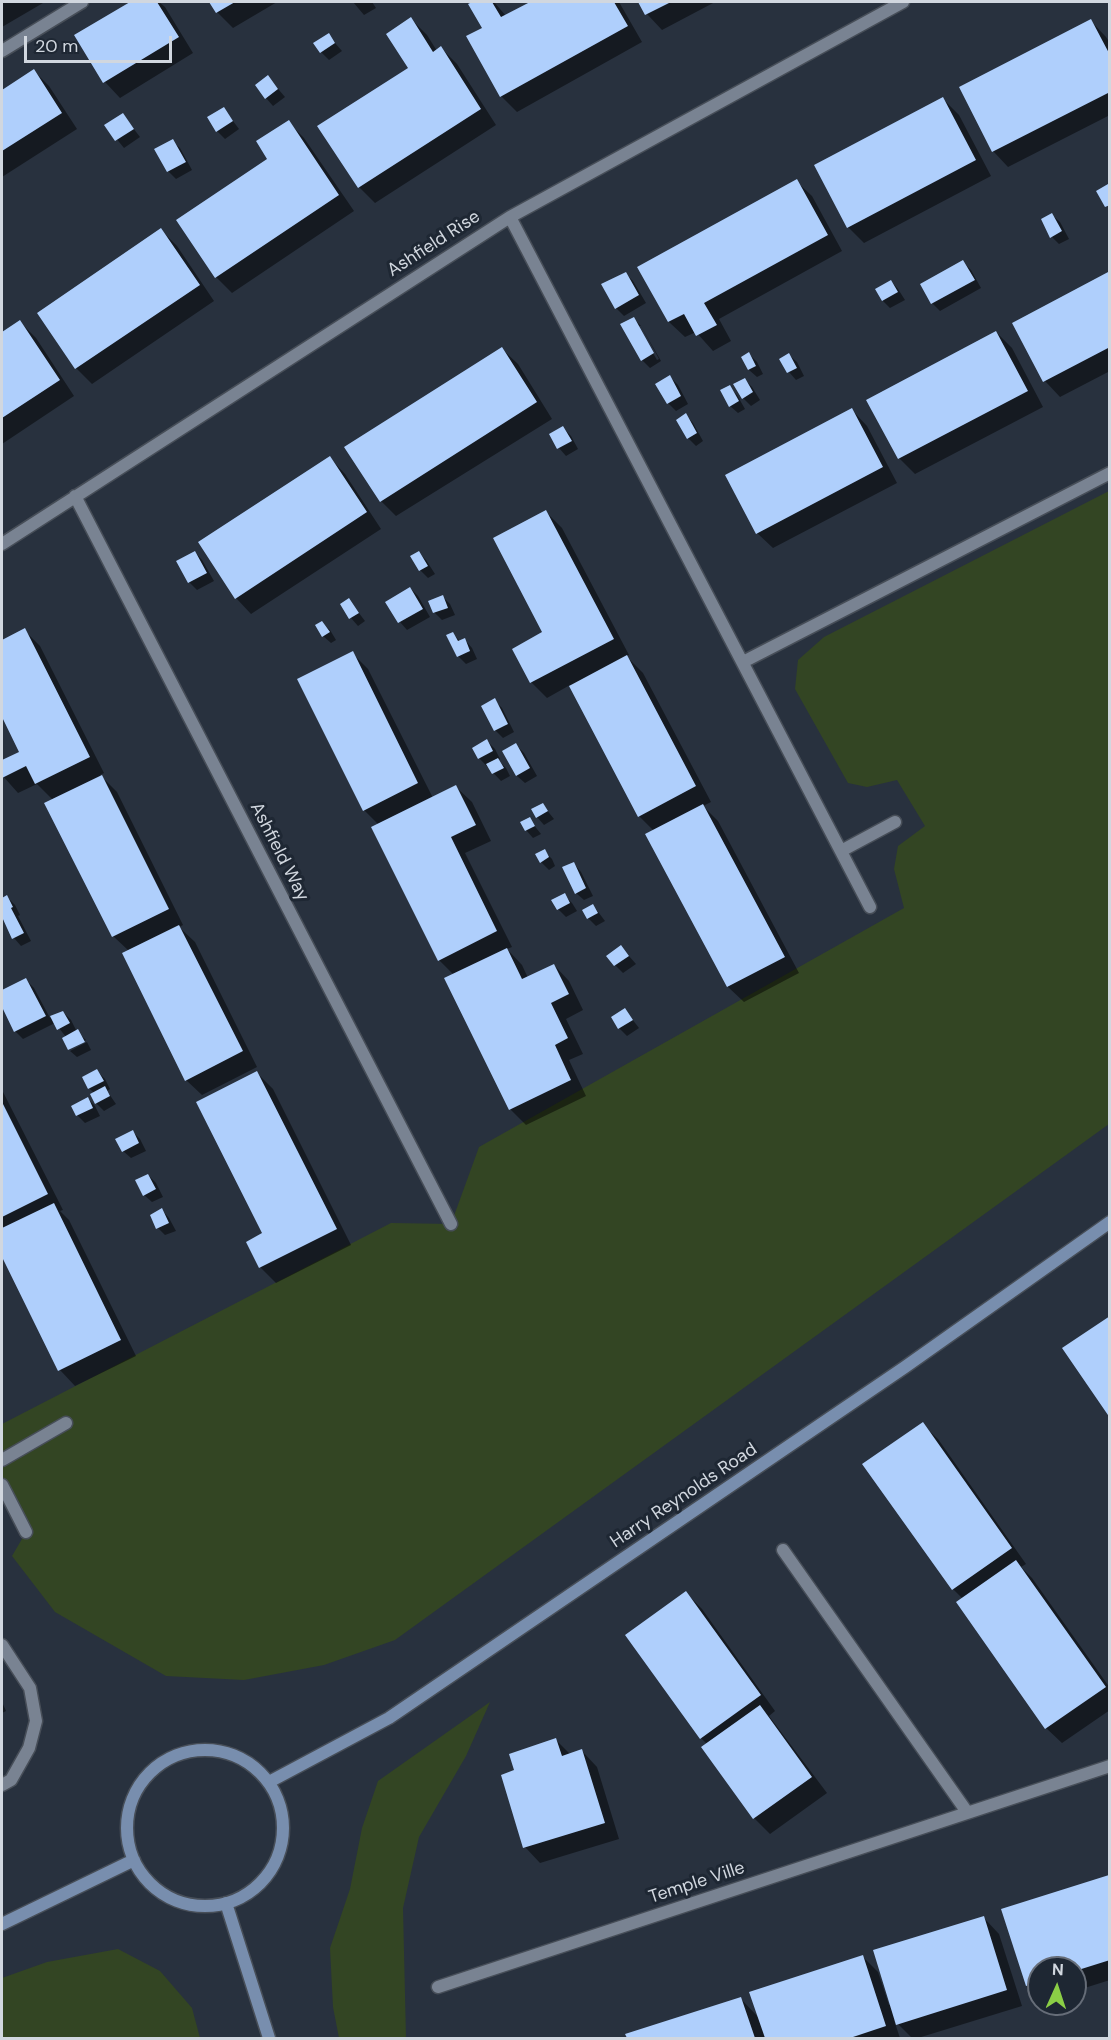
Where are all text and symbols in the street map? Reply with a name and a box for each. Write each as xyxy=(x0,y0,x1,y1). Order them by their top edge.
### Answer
scale bar xyxy=(27,24,176,62)
text: 20 m xyxy=(35,34,78,58)
street label: Ashfield Rise xyxy=(384,206,484,282)
street label: Ashfield Way xyxy=(245,799,313,905)
street label: Harry Reynolds Road xyxy=(607,1439,761,1553)
street label: Temple Ville xyxy=(646,1857,748,1909)
north arrow xyxy=(1027,1956,1087,2016)
text: N xyxy=(1051,1959,1064,1980)

